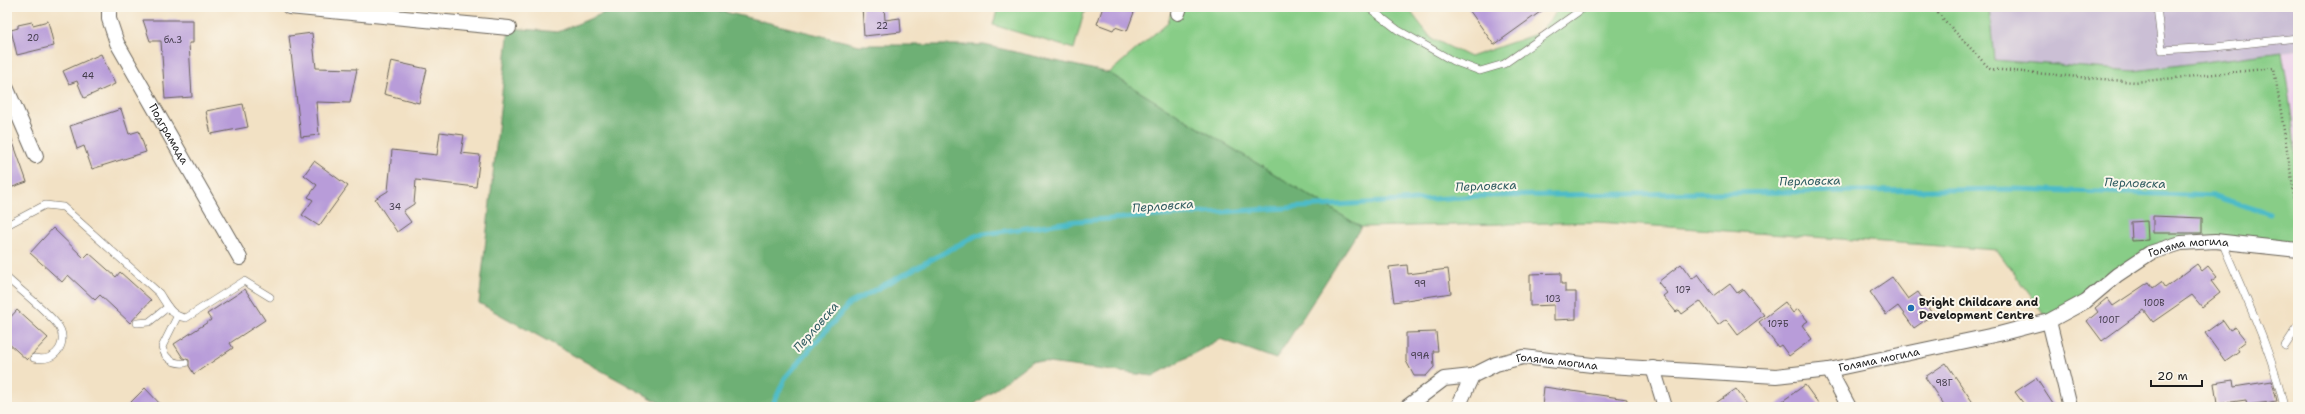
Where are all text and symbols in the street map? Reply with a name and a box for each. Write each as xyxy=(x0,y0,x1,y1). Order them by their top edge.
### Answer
house number: 22 xyxy=(876,20,888,32)
house number: 20 xyxy=(27,32,39,44)
house number: бл.3 xyxy=(164,34,182,46)
house number: 44 xyxy=(82,70,94,82)
street label: Подграмада xyxy=(145,101,192,167)
water label: Перловска xyxy=(1779,172,1841,190)
water label: Перловска xyxy=(2104,174,2166,192)
water label: Перловска xyxy=(1455,177,1517,195)
water label: Перловска xyxy=(1132,196,1194,216)
house number: 34 xyxy=(389,201,401,213)
street label: Голяма могила xyxy=(2146,234,2230,261)
house number: 99 xyxy=(1414,278,1426,290)
house number: 107 xyxy=(1675,284,1691,296)
house number: 103 xyxy=(1545,293,1561,305)
place label: Bright Childcare and Development Centre xyxy=(1919,295,2039,323)
house number: 100В xyxy=(2143,297,2165,309)
water label: Перловска xyxy=(790,299,842,355)
marker: Bright Childcare and Development Centre xyxy=(1906,303,1916,313)
house number: 100Г xyxy=(2099,314,2120,326)
house number: 107Б xyxy=(1767,318,1789,330)
street label: Голяма могила xyxy=(1837,344,1921,376)
house number: 99А xyxy=(1411,350,1430,362)
street label: Голяма могила xyxy=(1515,350,1599,373)
scale bar xyxy=(2151,362,2202,388)
text: 20 m xyxy=(2157,368,2188,384)
house number: 98Г xyxy=(1935,377,1953,389)

